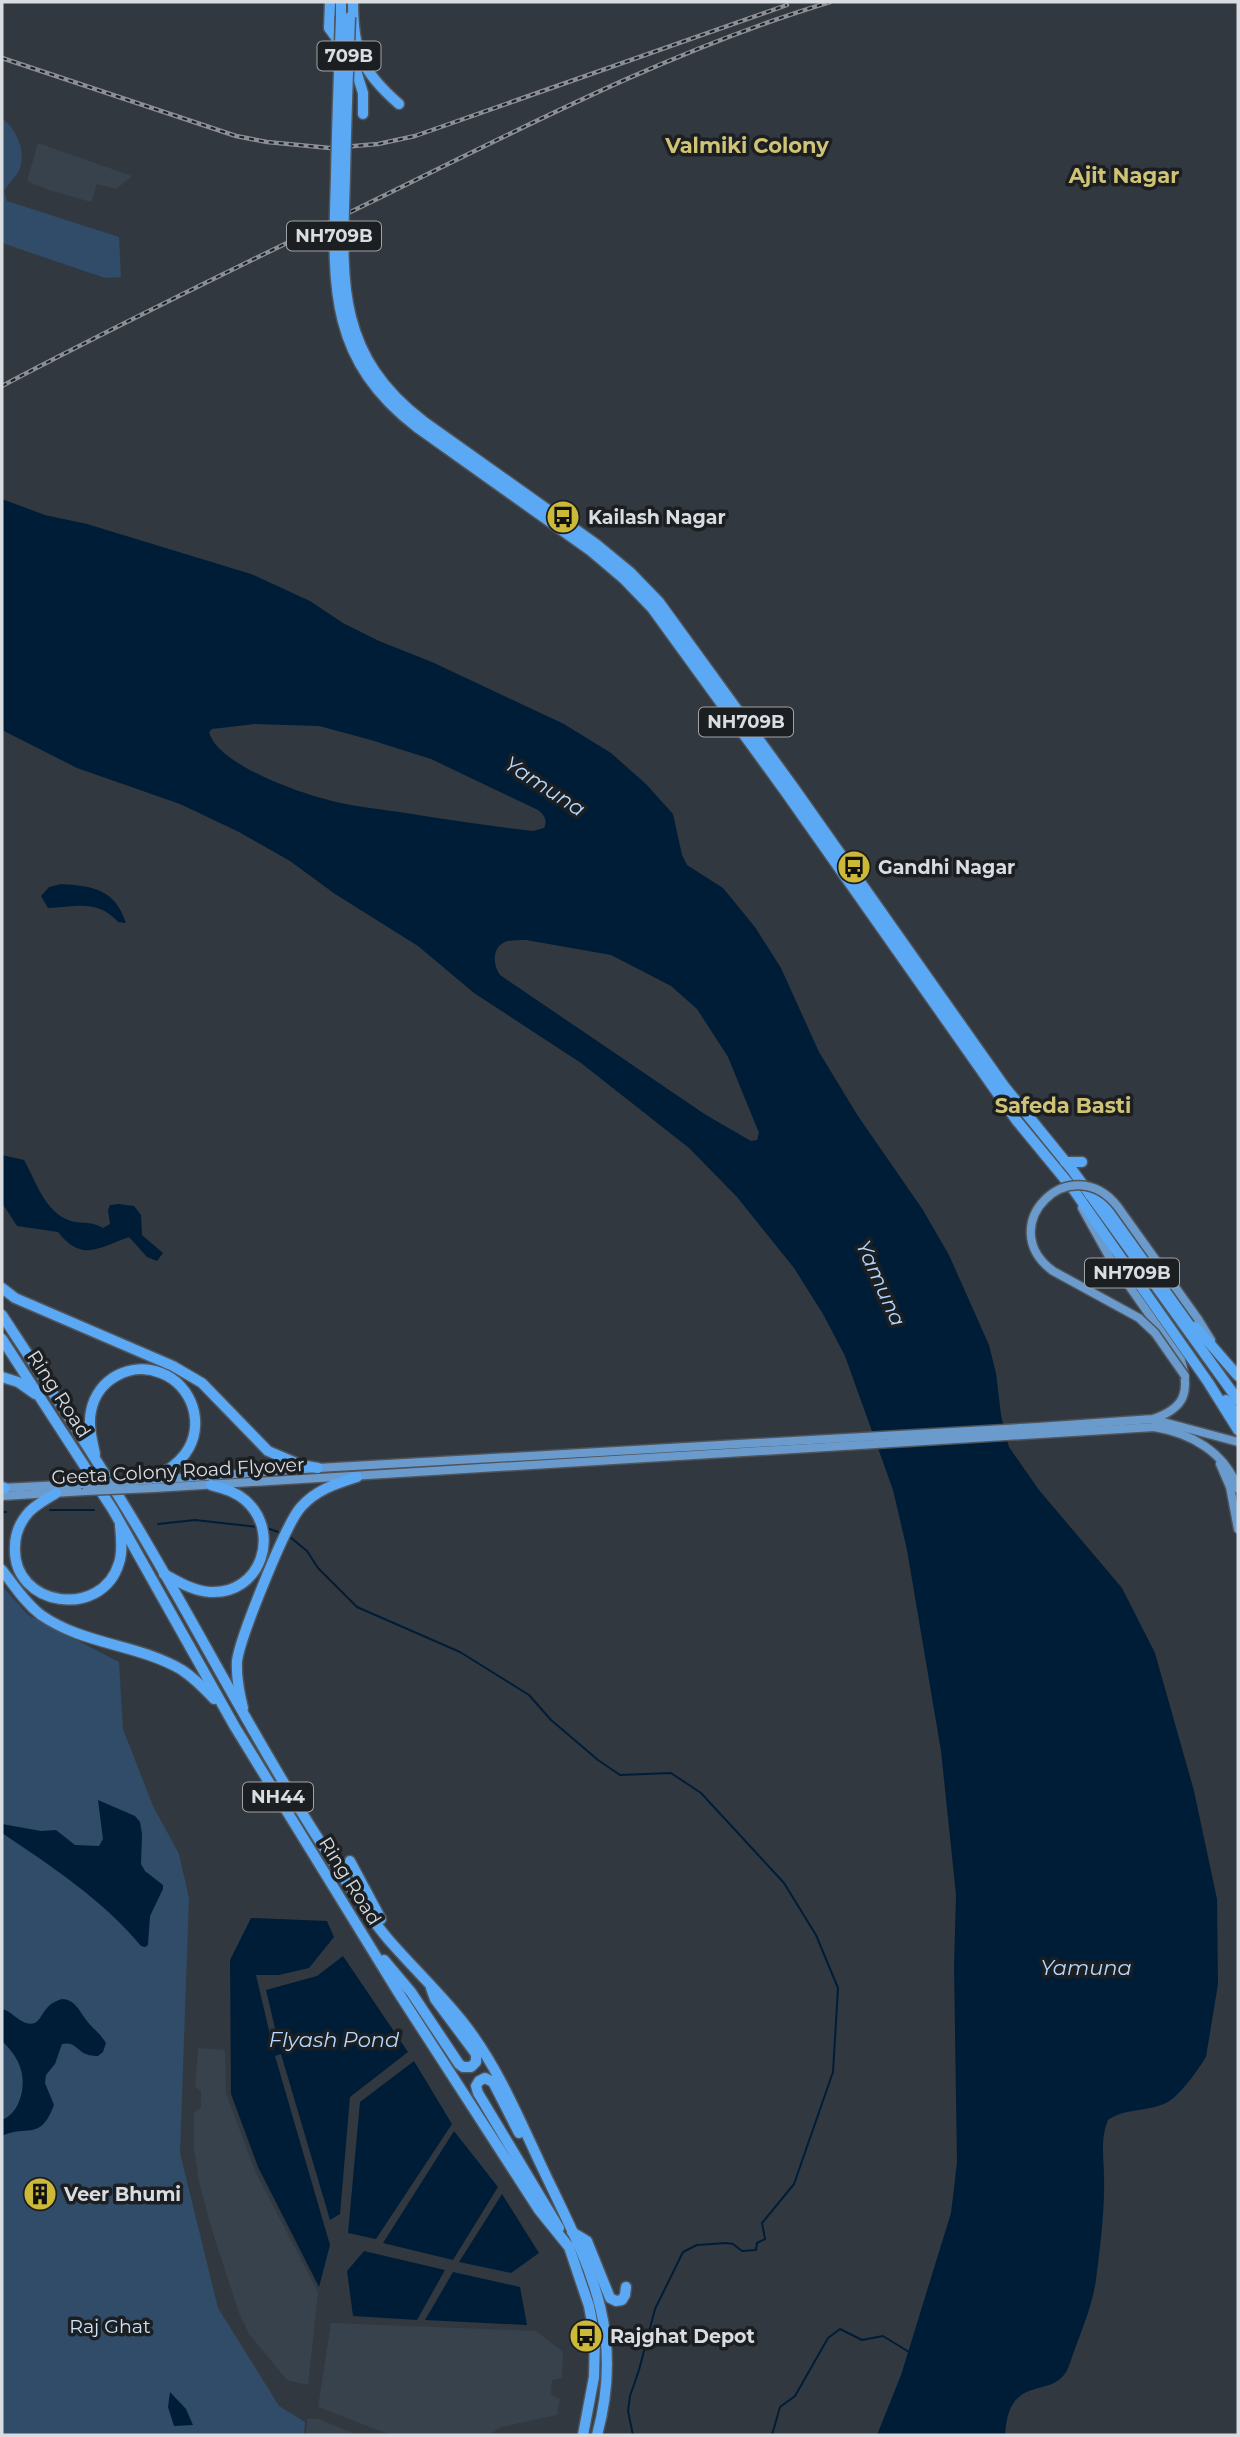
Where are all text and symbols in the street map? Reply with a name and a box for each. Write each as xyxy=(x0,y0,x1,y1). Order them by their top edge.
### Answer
road number: 709B xyxy=(318,42,380,70)
district label: Valmiki Colony xyxy=(664,133,829,158)
district label: Ajit Nagar xyxy=(1068,163,1179,188)
road number: NH709B xyxy=(287,222,381,250)
bus stop icon: Kailash Nagar xyxy=(544,498,582,536)
place label: Kailash Nagar xyxy=(588,506,726,529)
road number: NH709B xyxy=(699,708,793,736)
water label: Yamuna xyxy=(500,751,590,821)
bus stop icon: Gandhi Nagar xyxy=(835,848,873,886)
place label: Gandhi Nagar xyxy=(878,856,1015,879)
district label: Safeda Basti xyxy=(995,1093,1131,1118)
water label: Yamuna xyxy=(851,1236,911,1330)
road number: NH709B xyxy=(1085,1258,1179,1288)
street label: Ring Road xyxy=(22,1346,96,1442)
street label: Geeta Colony Road Flyover xyxy=(51,1453,305,1489)
road number: NH44 xyxy=(243,1782,313,1812)
street label: Ring Road xyxy=(314,1833,386,1929)
water label: Yamuna xyxy=(1040,1955,1132,1980)
water label: Flyash Pond xyxy=(269,2027,400,2052)
building icon: Veer Bhumi xyxy=(21,2175,59,2213)
place label: Veer Bhumi xyxy=(63,2183,181,2206)
park label: Raj Ghat xyxy=(69,2315,151,2338)
bus stop icon: Rajghat Depot xyxy=(567,2317,605,2355)
place label: Rajghat Depot xyxy=(610,2325,755,2348)

